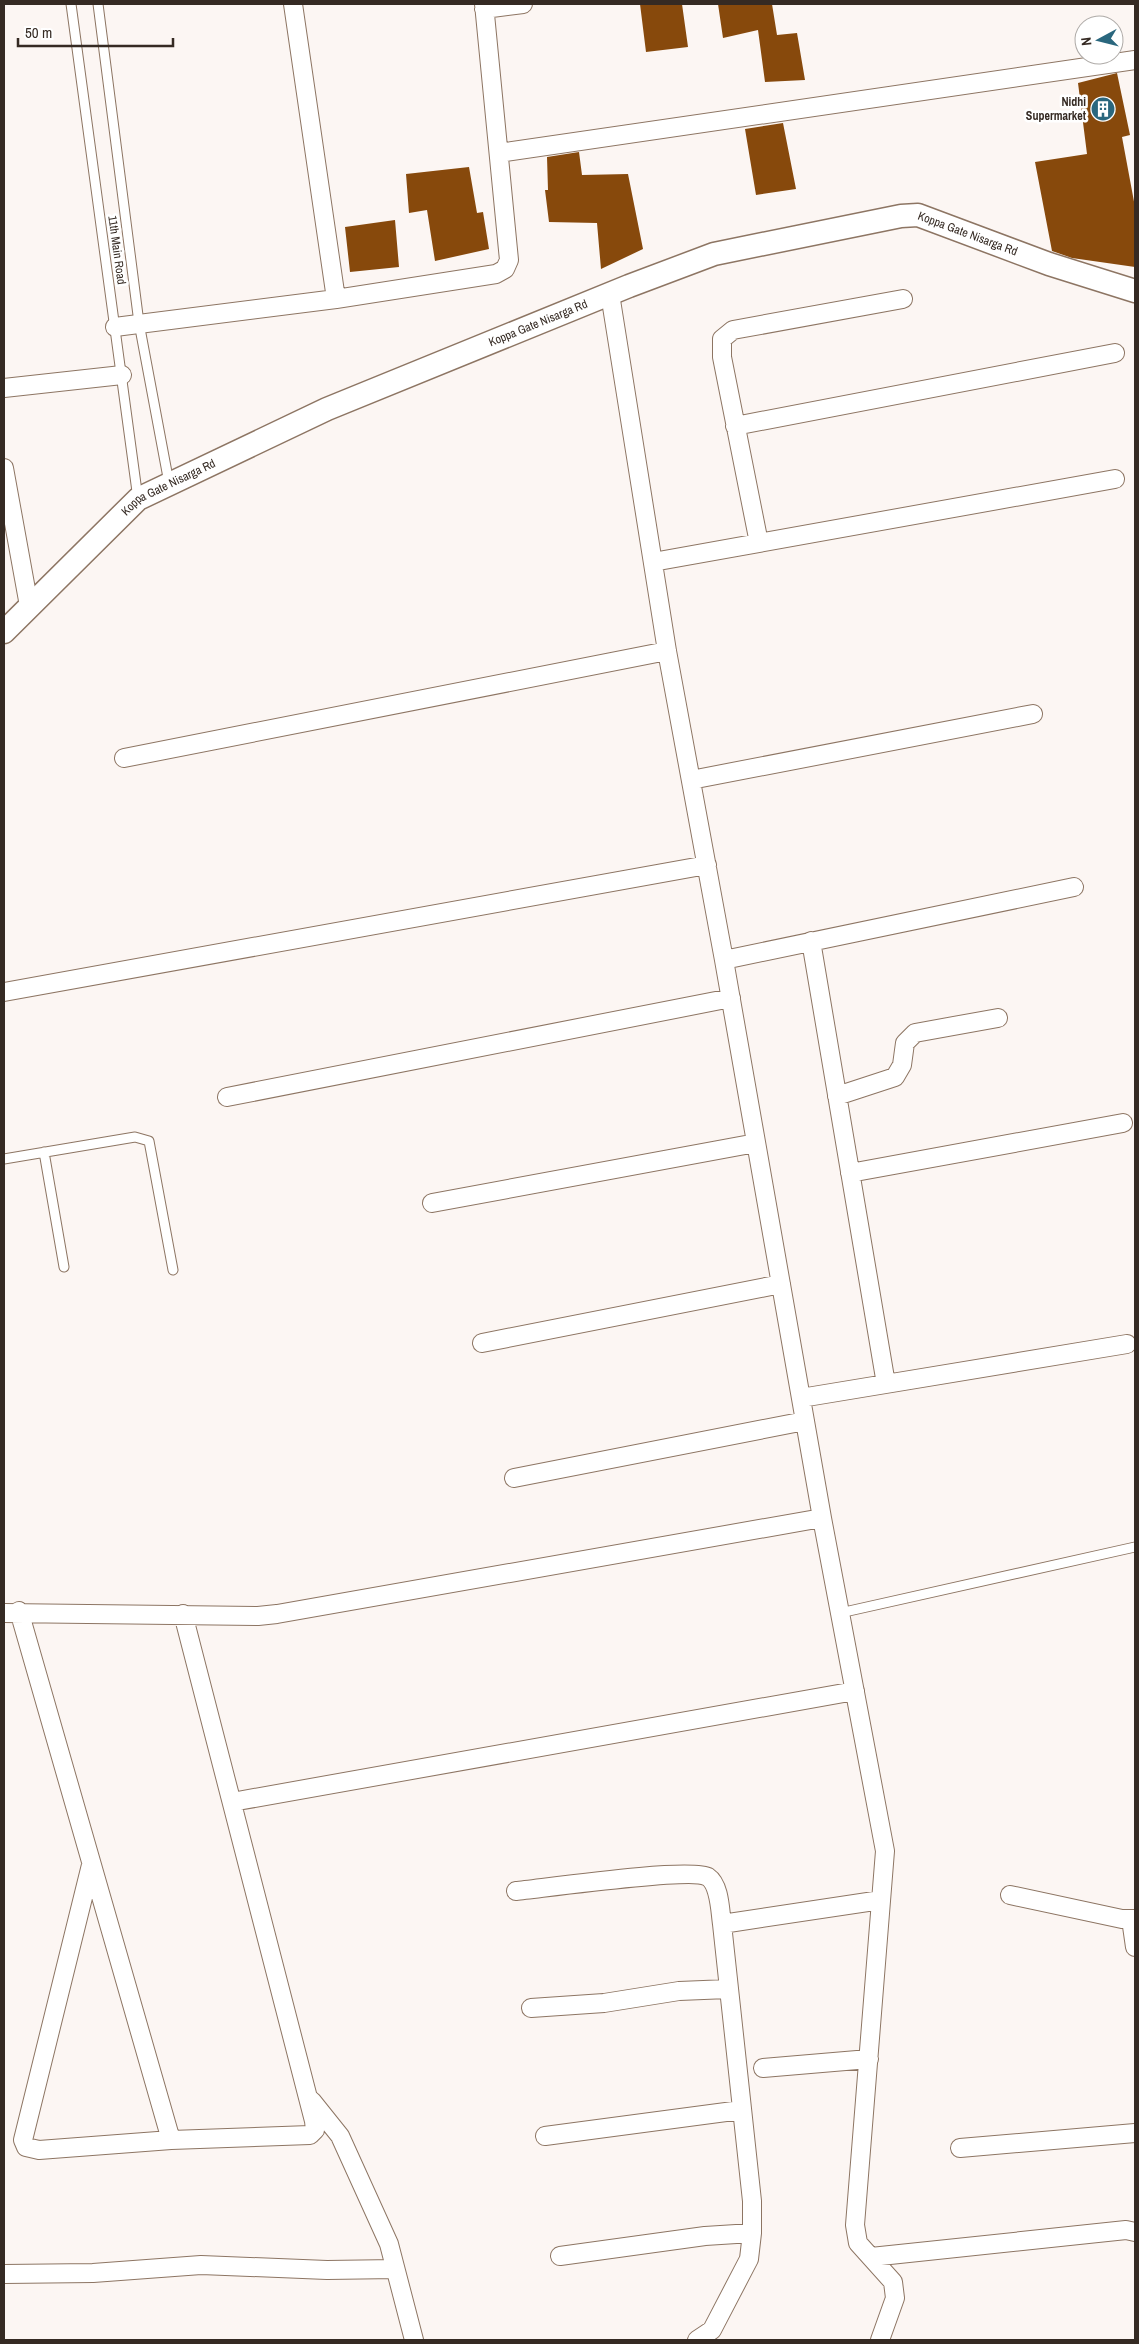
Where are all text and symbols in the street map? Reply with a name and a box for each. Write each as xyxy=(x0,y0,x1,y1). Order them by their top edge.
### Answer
scale bar xyxy=(18,15,172,47)
north arrow xyxy=(1074,15,1124,65)
text: 50 m xyxy=(25,22,52,43)
text: N xyxy=(1077,36,1096,47)
place label: Nidhi Supermarket xyxy=(1026,94,1087,124)
building icon: Nidhi Supermarket xyxy=(1090,96,1116,122)
street label: Koppa Gate Nisarga Rd xyxy=(916,208,1020,260)
street label: 11th Main Road xyxy=(104,215,130,285)
street label: Koppa Gate Nisarga Rd xyxy=(486,296,590,350)
street label: Koppa Gate Nisarga Rd xyxy=(118,455,218,519)

